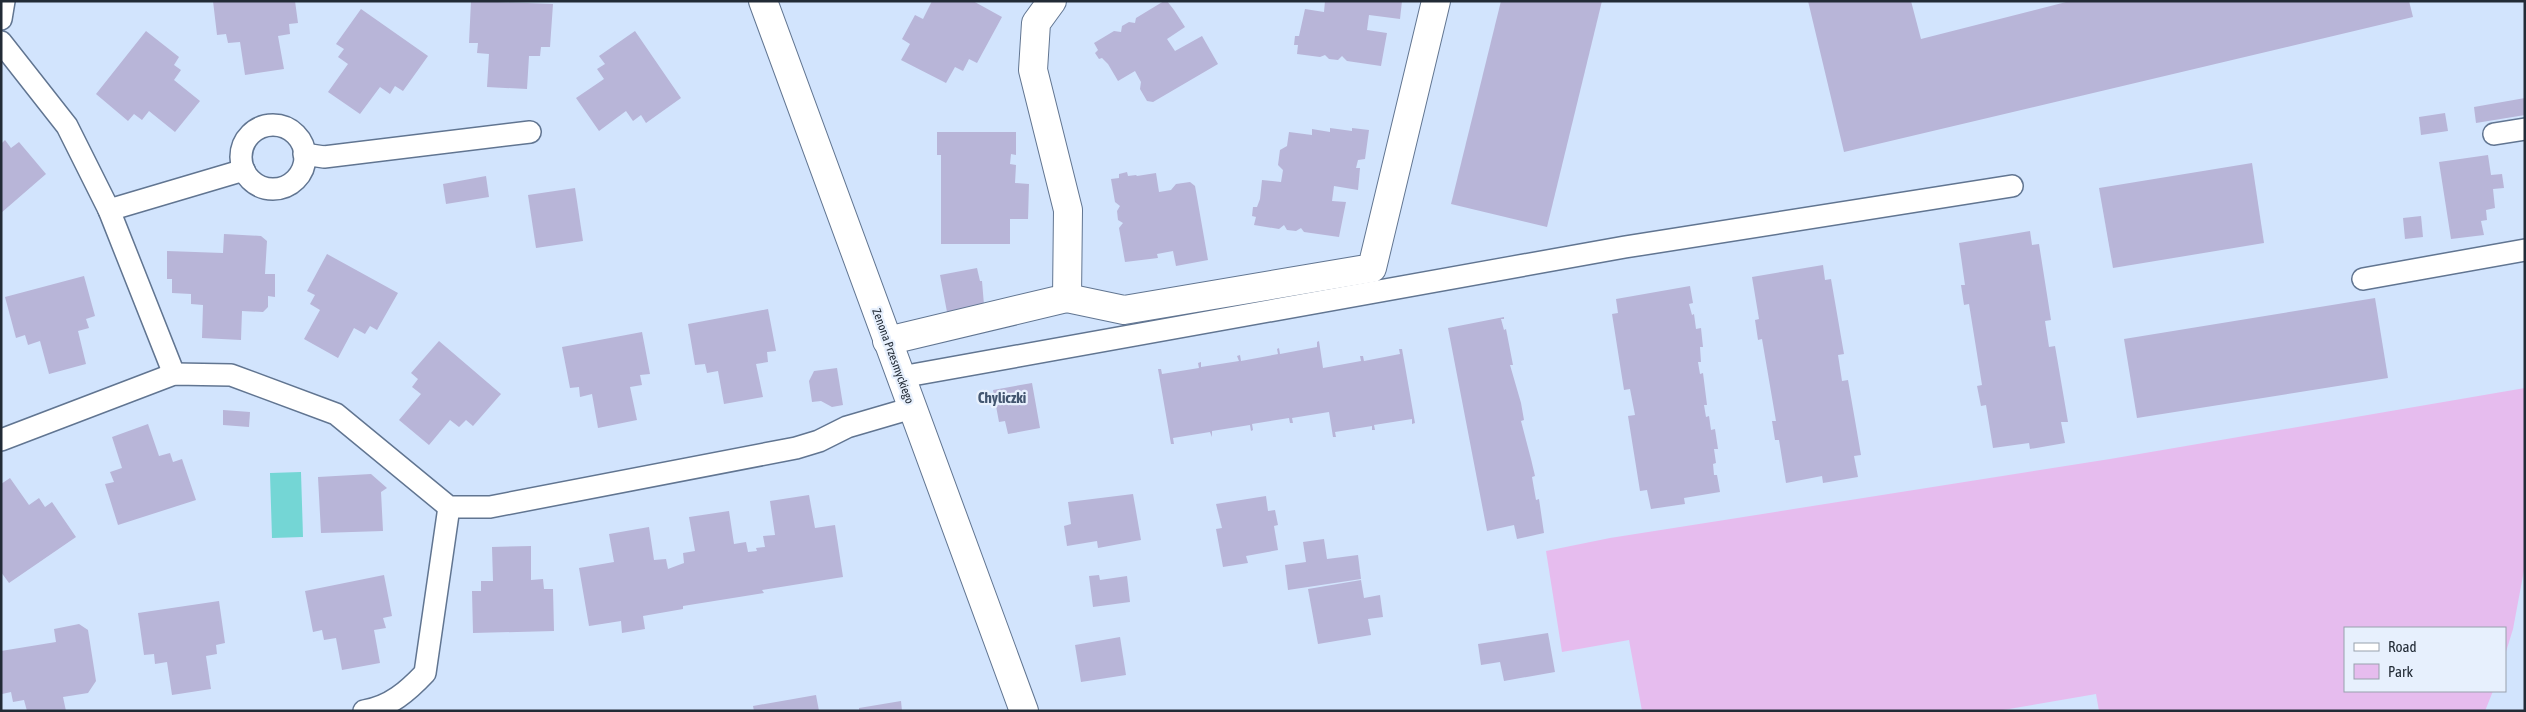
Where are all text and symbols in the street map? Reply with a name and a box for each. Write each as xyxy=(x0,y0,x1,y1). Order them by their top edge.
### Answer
street label: Zenona Przesmyckiego xyxy=(869,307,917,406)
district label: Chyliczki xyxy=(978,389,1026,406)
legend xyxy=(2344,627,2506,692)
text: Road xyxy=(2388,638,2417,655)
text: Park xyxy=(2388,663,2413,680)

